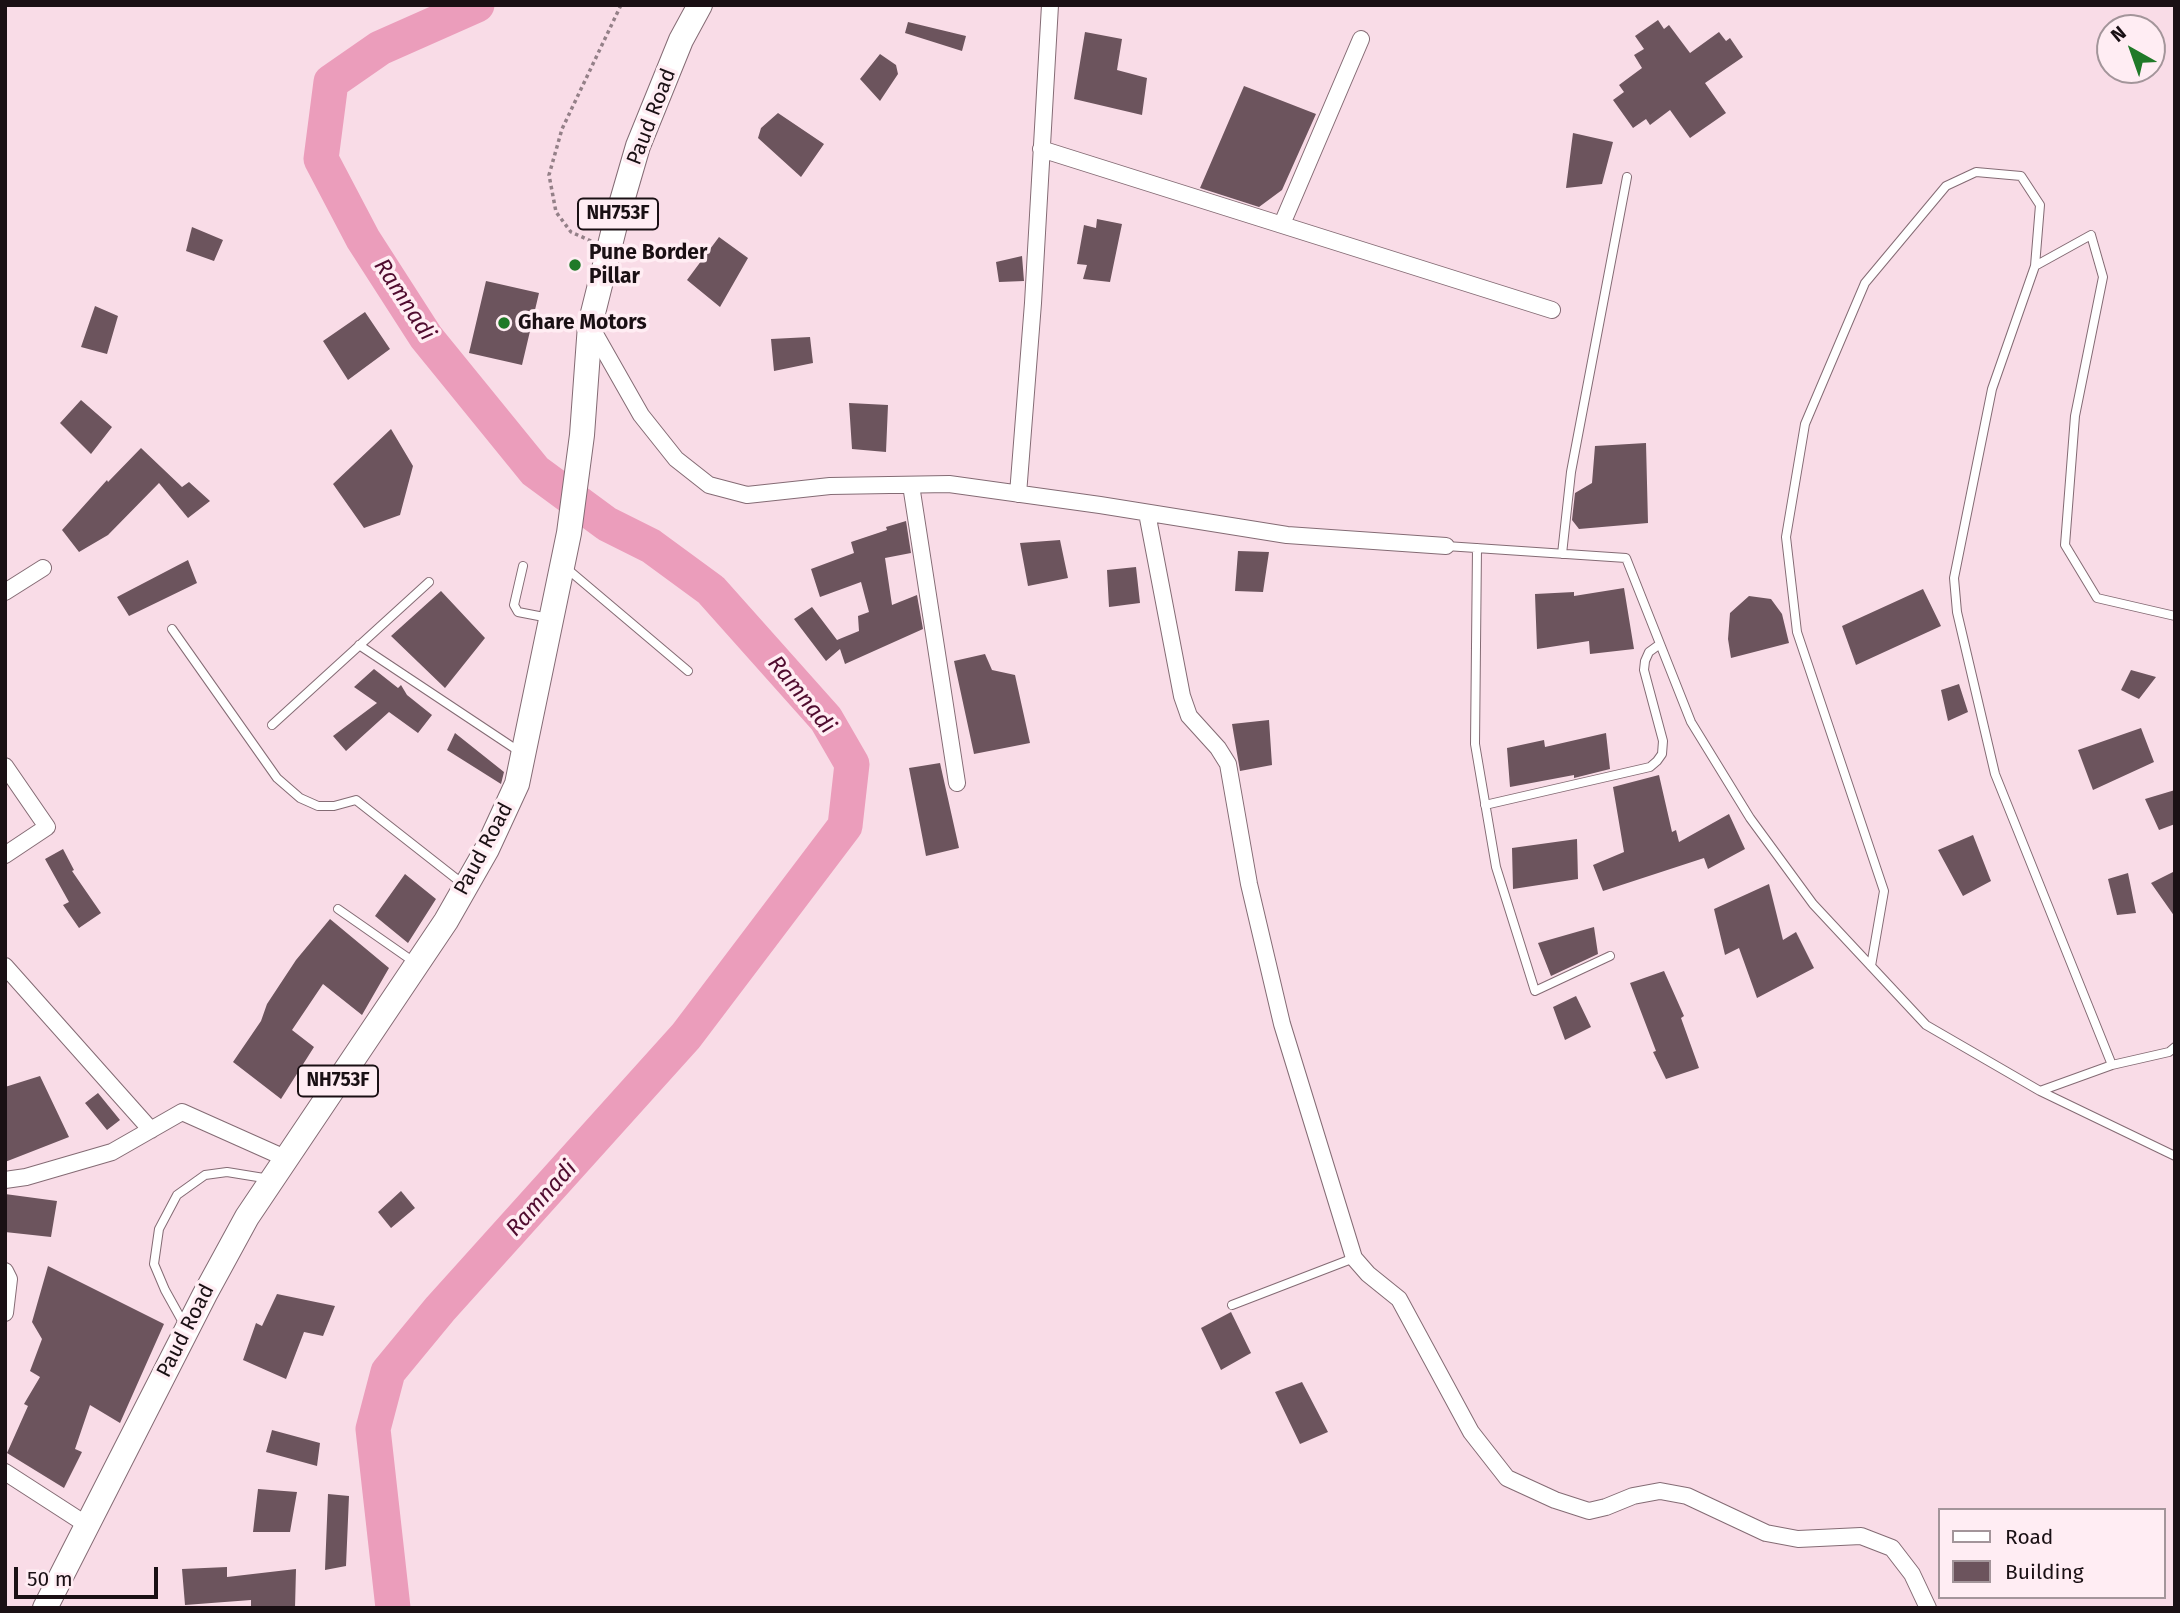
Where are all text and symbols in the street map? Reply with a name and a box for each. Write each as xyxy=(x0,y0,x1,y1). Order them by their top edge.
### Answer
north arrow xyxy=(2096,14,2166,84)
text: N xyxy=(2106,21,2131,47)
street label: Paud Road xyxy=(622,65,682,169)
road number: NH753F xyxy=(578,198,658,230)
place label: Pune Border Pillar xyxy=(589,240,707,290)
water label: Ramnadi xyxy=(367,254,441,346)
marker: Pune Border Pillar xyxy=(567,257,583,273)
place label: Ghare Motors xyxy=(518,310,647,336)
marker: Ghare Motors xyxy=(496,315,512,331)
water label: Ramnadi xyxy=(761,650,841,740)
street label: Paud Road xyxy=(449,798,519,900)
road number: NH753F xyxy=(298,1065,378,1096)
water label: Ramnadi xyxy=(501,1155,583,1243)
street label: Paud Road xyxy=(152,1280,220,1382)
legend xyxy=(1938,1508,2166,1599)
text: Road xyxy=(2005,1524,2053,1550)
scale bar xyxy=(18,1554,161,1598)
text: Building xyxy=(2005,1559,2084,1585)
text: 50 m xyxy=(27,1566,73,1592)

